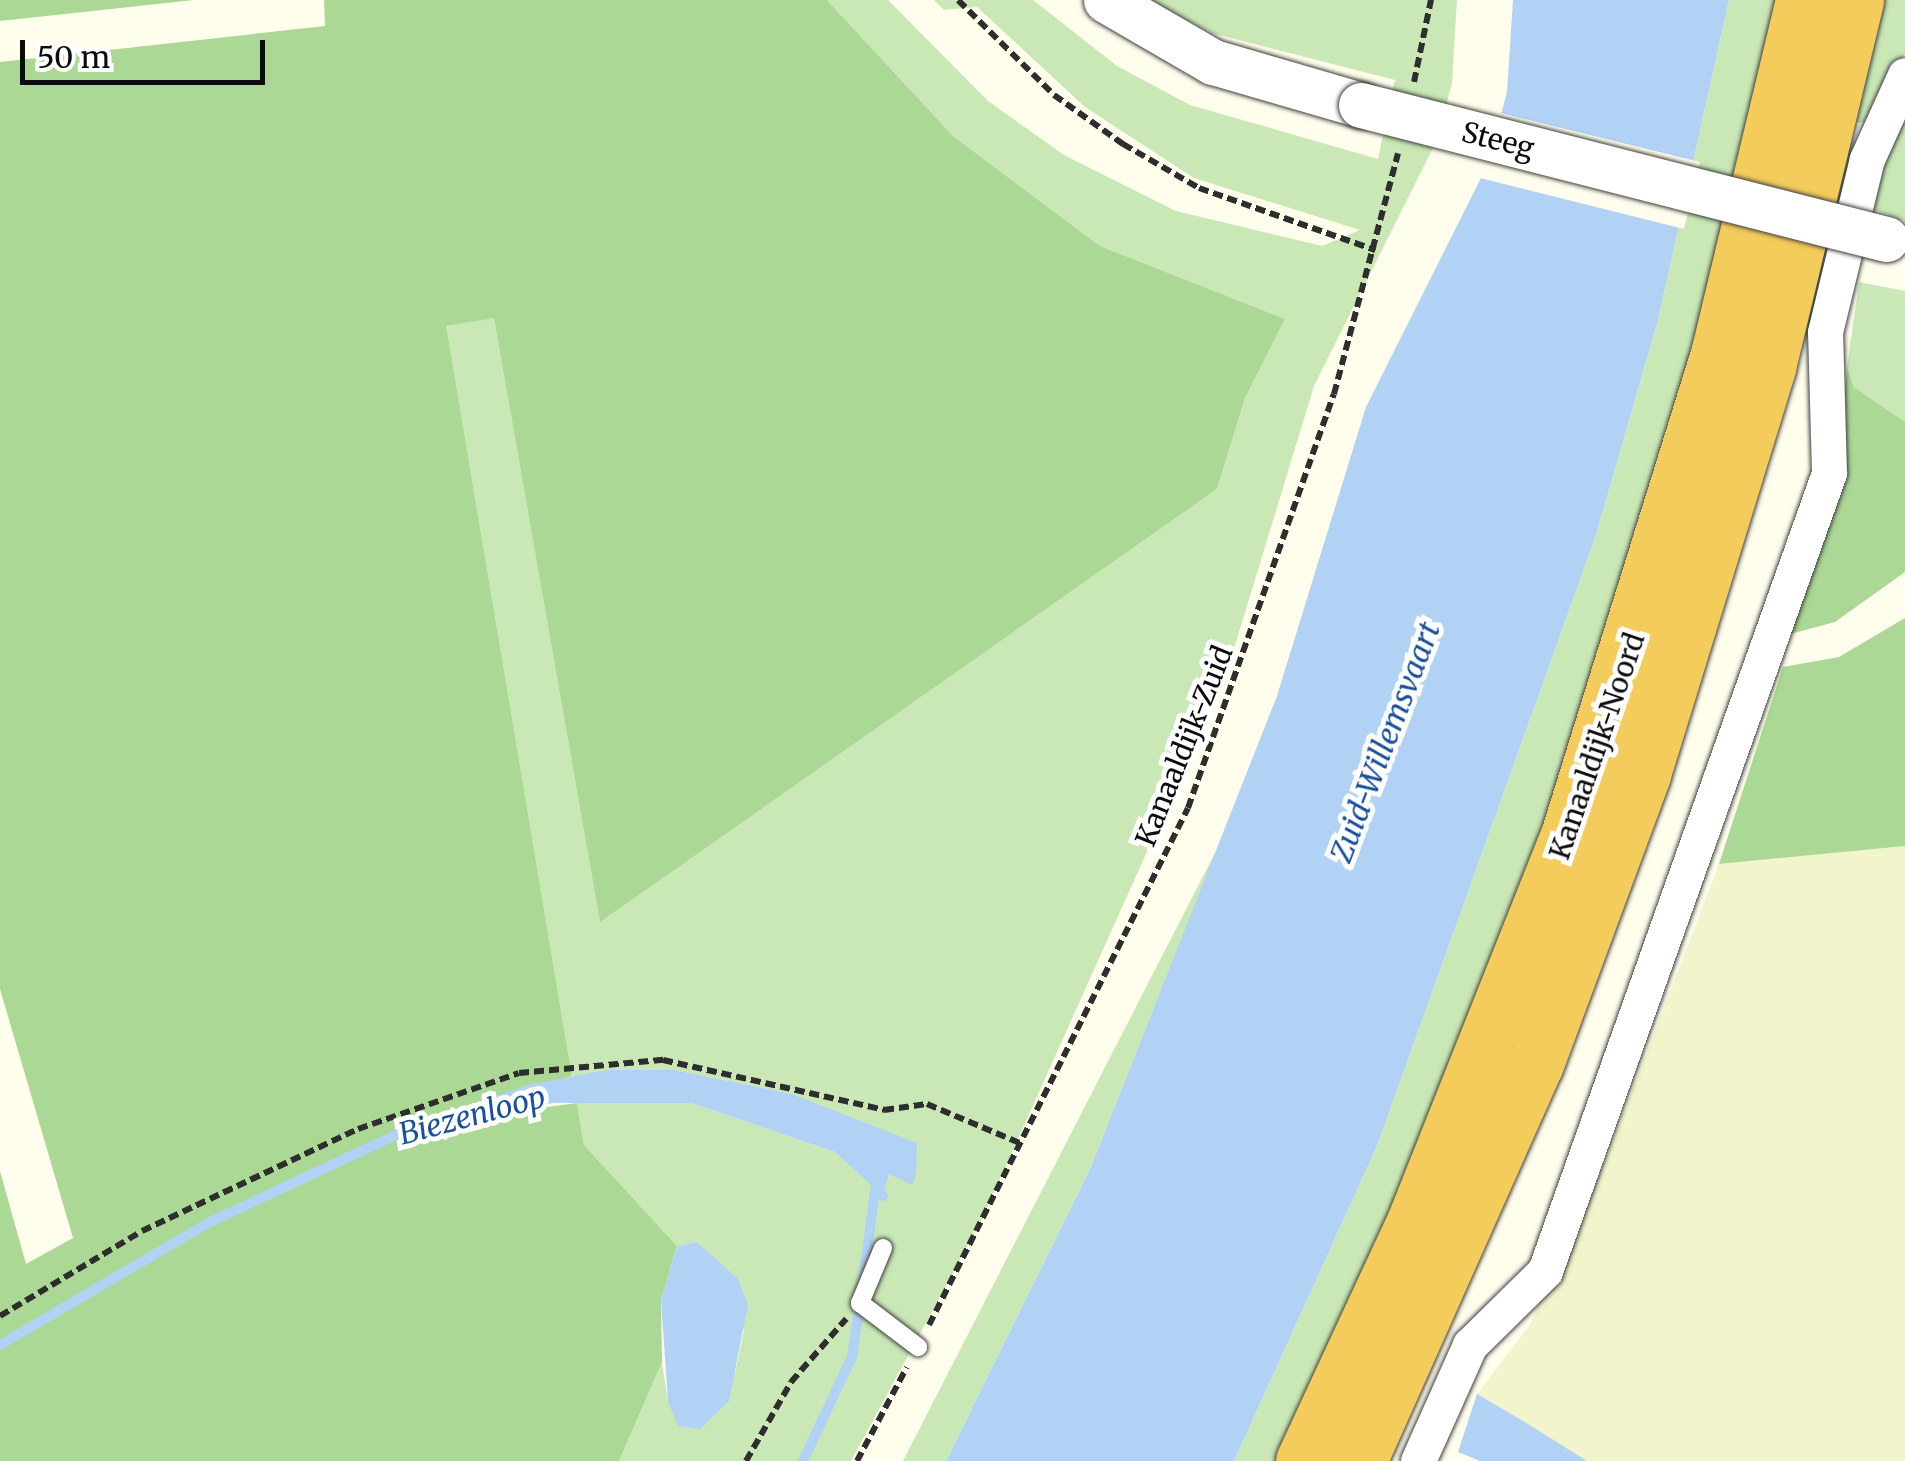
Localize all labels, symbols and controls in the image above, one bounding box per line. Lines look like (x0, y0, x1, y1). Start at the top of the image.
scale bar (25, 20, 270, 82)
text: 50 m (37, 38, 110, 76)
street label: Steeg (1458, 115, 1538, 165)
water label: Zuid-Willemsvaart (1323, 617, 1447, 867)
street label: Kanaaldijk-Noord (1542, 628, 1652, 864)
street label: Kanaaldijk-Zuid (1128, 641, 1240, 851)
water label: Biezenloop (395, 1078, 549, 1152)

